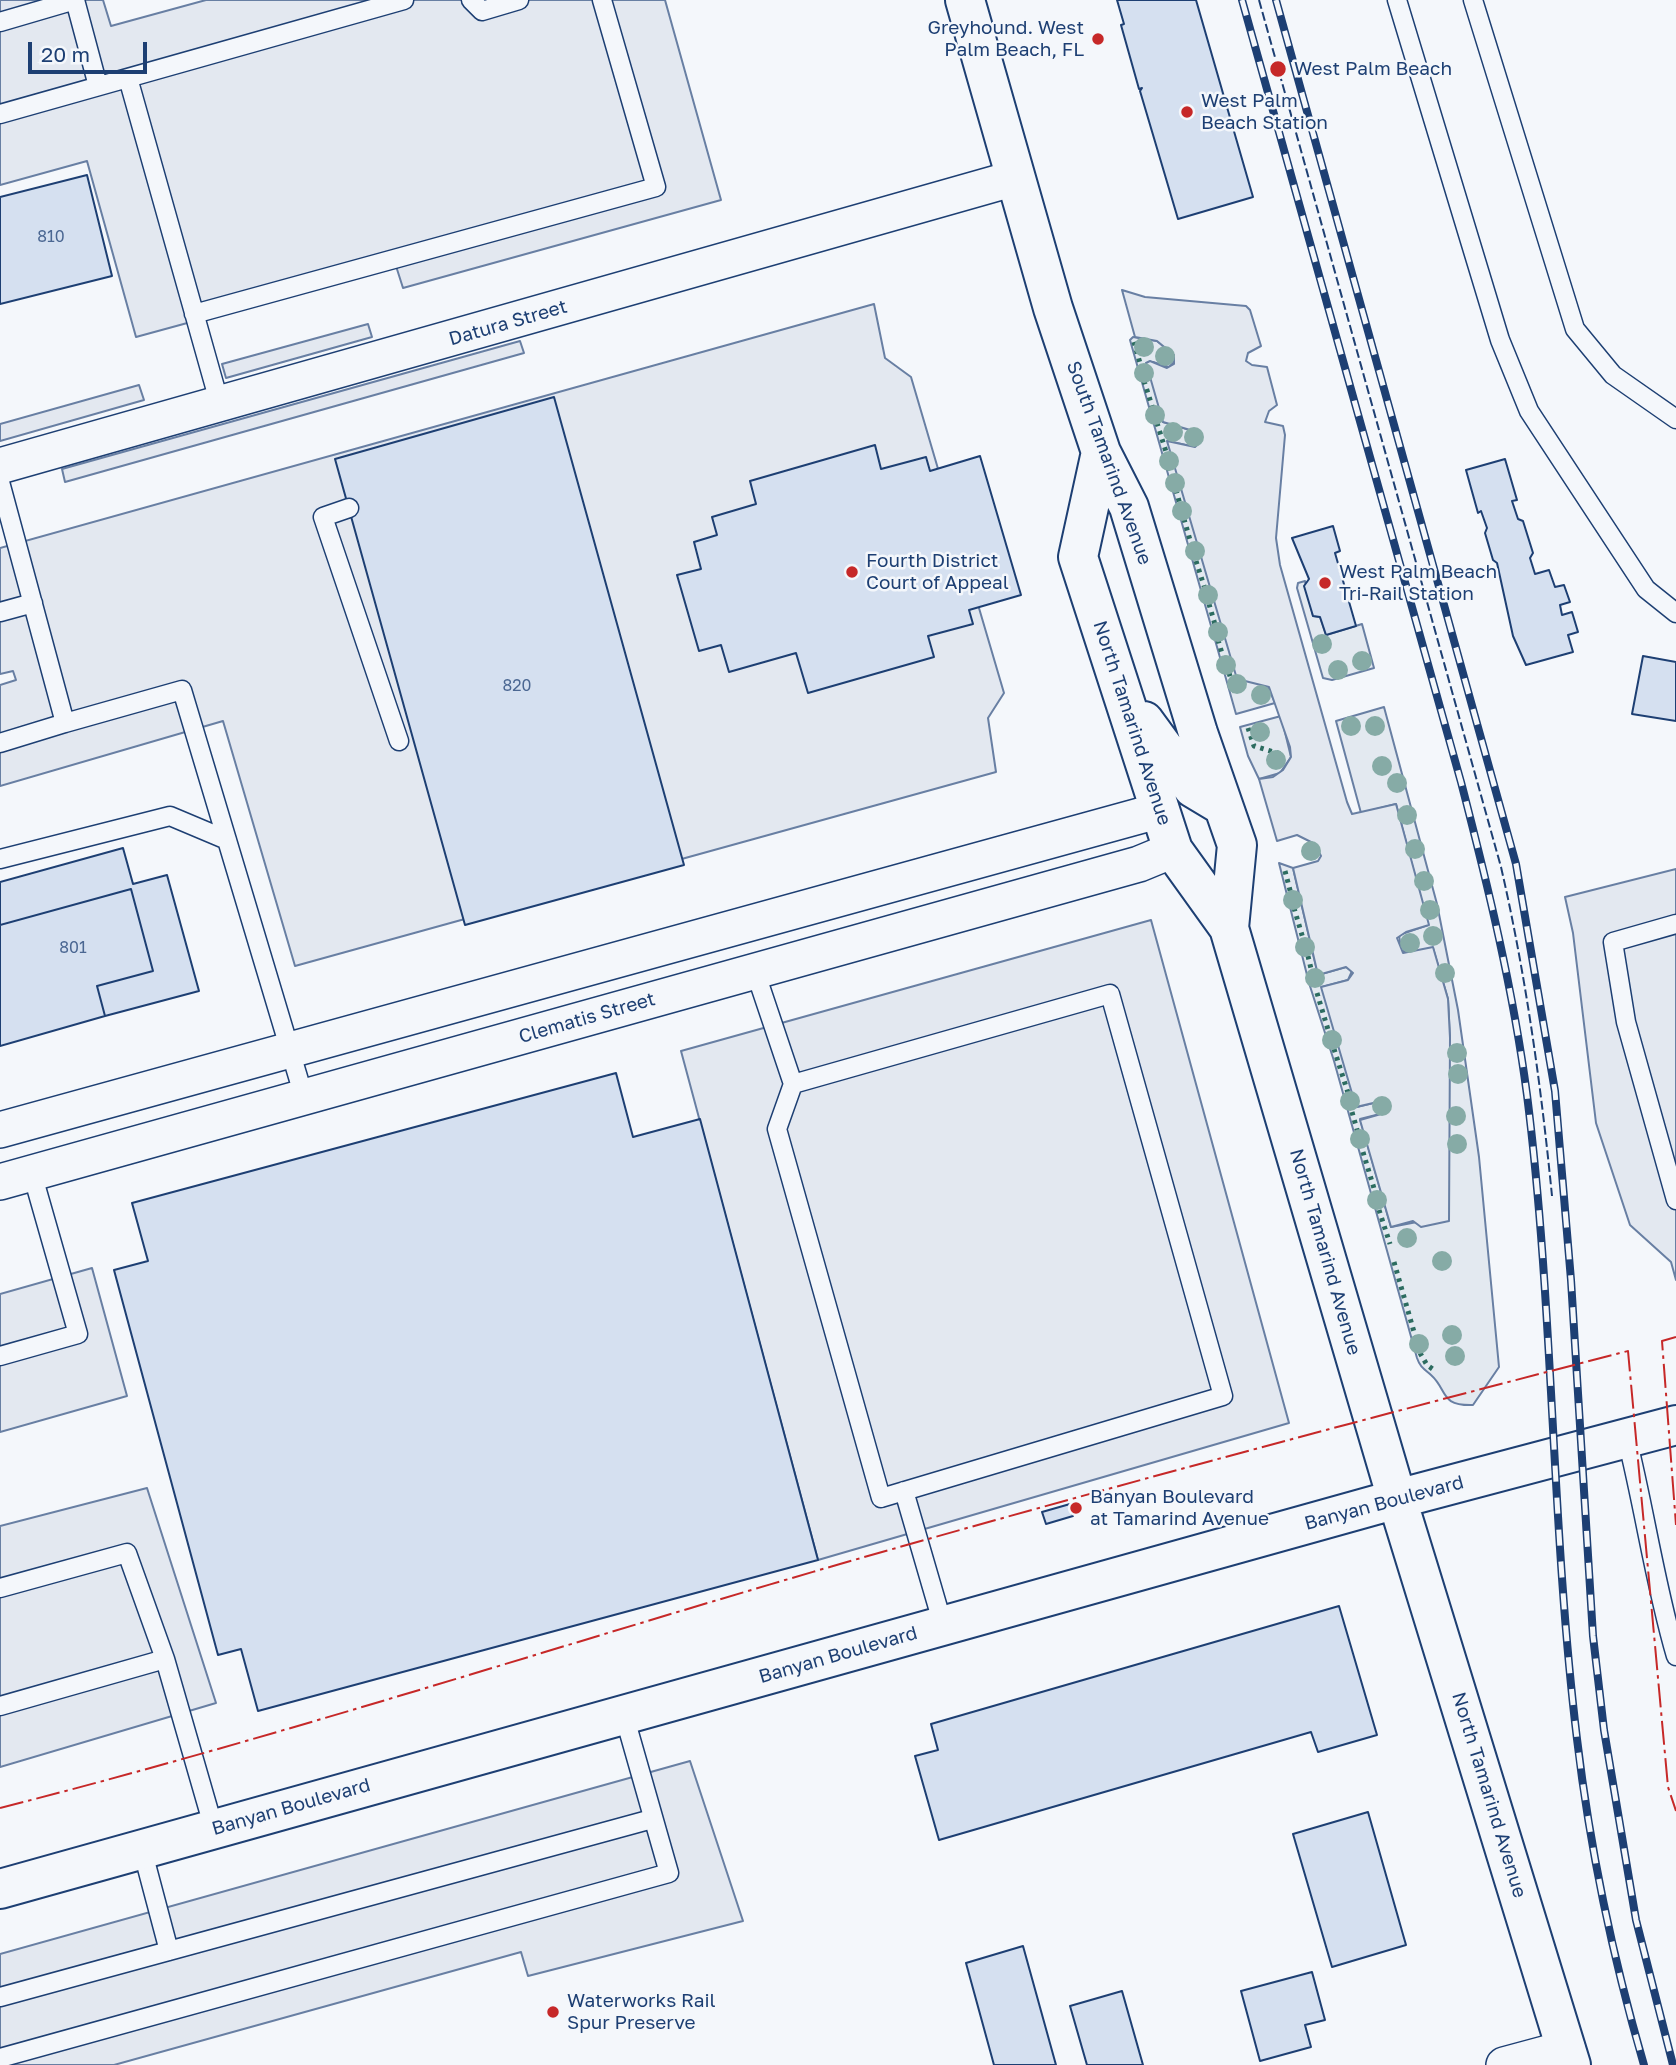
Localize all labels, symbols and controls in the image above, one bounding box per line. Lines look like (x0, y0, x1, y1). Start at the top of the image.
place label: Greyhound. West Palm Beach, FL (928, 17, 1084, 61)
scale bar (32, 28, 150, 72)
marker: Greyhound. West Palm Beach, FL (1090, 31, 1106, 47)
text: 20 m (41, 41, 90, 67)
place label: West Palm Beach (1294, 58, 1452, 80)
marker: West Palm Beach (1268, 59, 1288, 79)
place label: West Palm Beach Station (1201, 90, 1328, 134)
marker: West Palm Beach Station (1179, 104, 1195, 120)
house number: 810 (37, 227, 65, 247)
street label: Datura Street (446, 295, 570, 351)
street label: South Tamarind Avenue (1061, 358, 1157, 568)
place label: Fourth District Court of Appeal (866, 550, 1009, 594)
place label: West Palm Beach Tri-Rail Station (1339, 561, 1497, 605)
marker: Fourth District Court of Appeal (844, 564, 860, 580)
marker: West Palm Beach Tri-Rail Station (1317, 575, 1333, 591)
street label: North Tamarind Avenue (1088, 618, 1176, 828)
house number: 820 (503, 676, 531, 696)
house number: 801 (59, 938, 87, 958)
street label: Clematis Street (516, 988, 658, 1048)
street label: North Tamarind Avenue (1285, 1146, 1365, 1358)
street label: Banyan Boulevard (1302, 1471, 1466, 1535)
place label: Banyan Boulevard at Tamarind Avenue (1090, 1486, 1269, 1530)
marker: Banyan Boulevard at Tamarind Avenue (1068, 1500, 1084, 1516)
street label: Banyan Boulevard (756, 1621, 920, 1689)
street label: North Tamarind Avenue (1447, 1689, 1531, 1901)
street label: Banyan Boulevard (209, 1773, 373, 1841)
place label: Waterworks Rail Spur Preserve (567, 1990, 716, 2034)
marker: Waterworks Rail Spur Preserve (545, 2004, 561, 2020)

